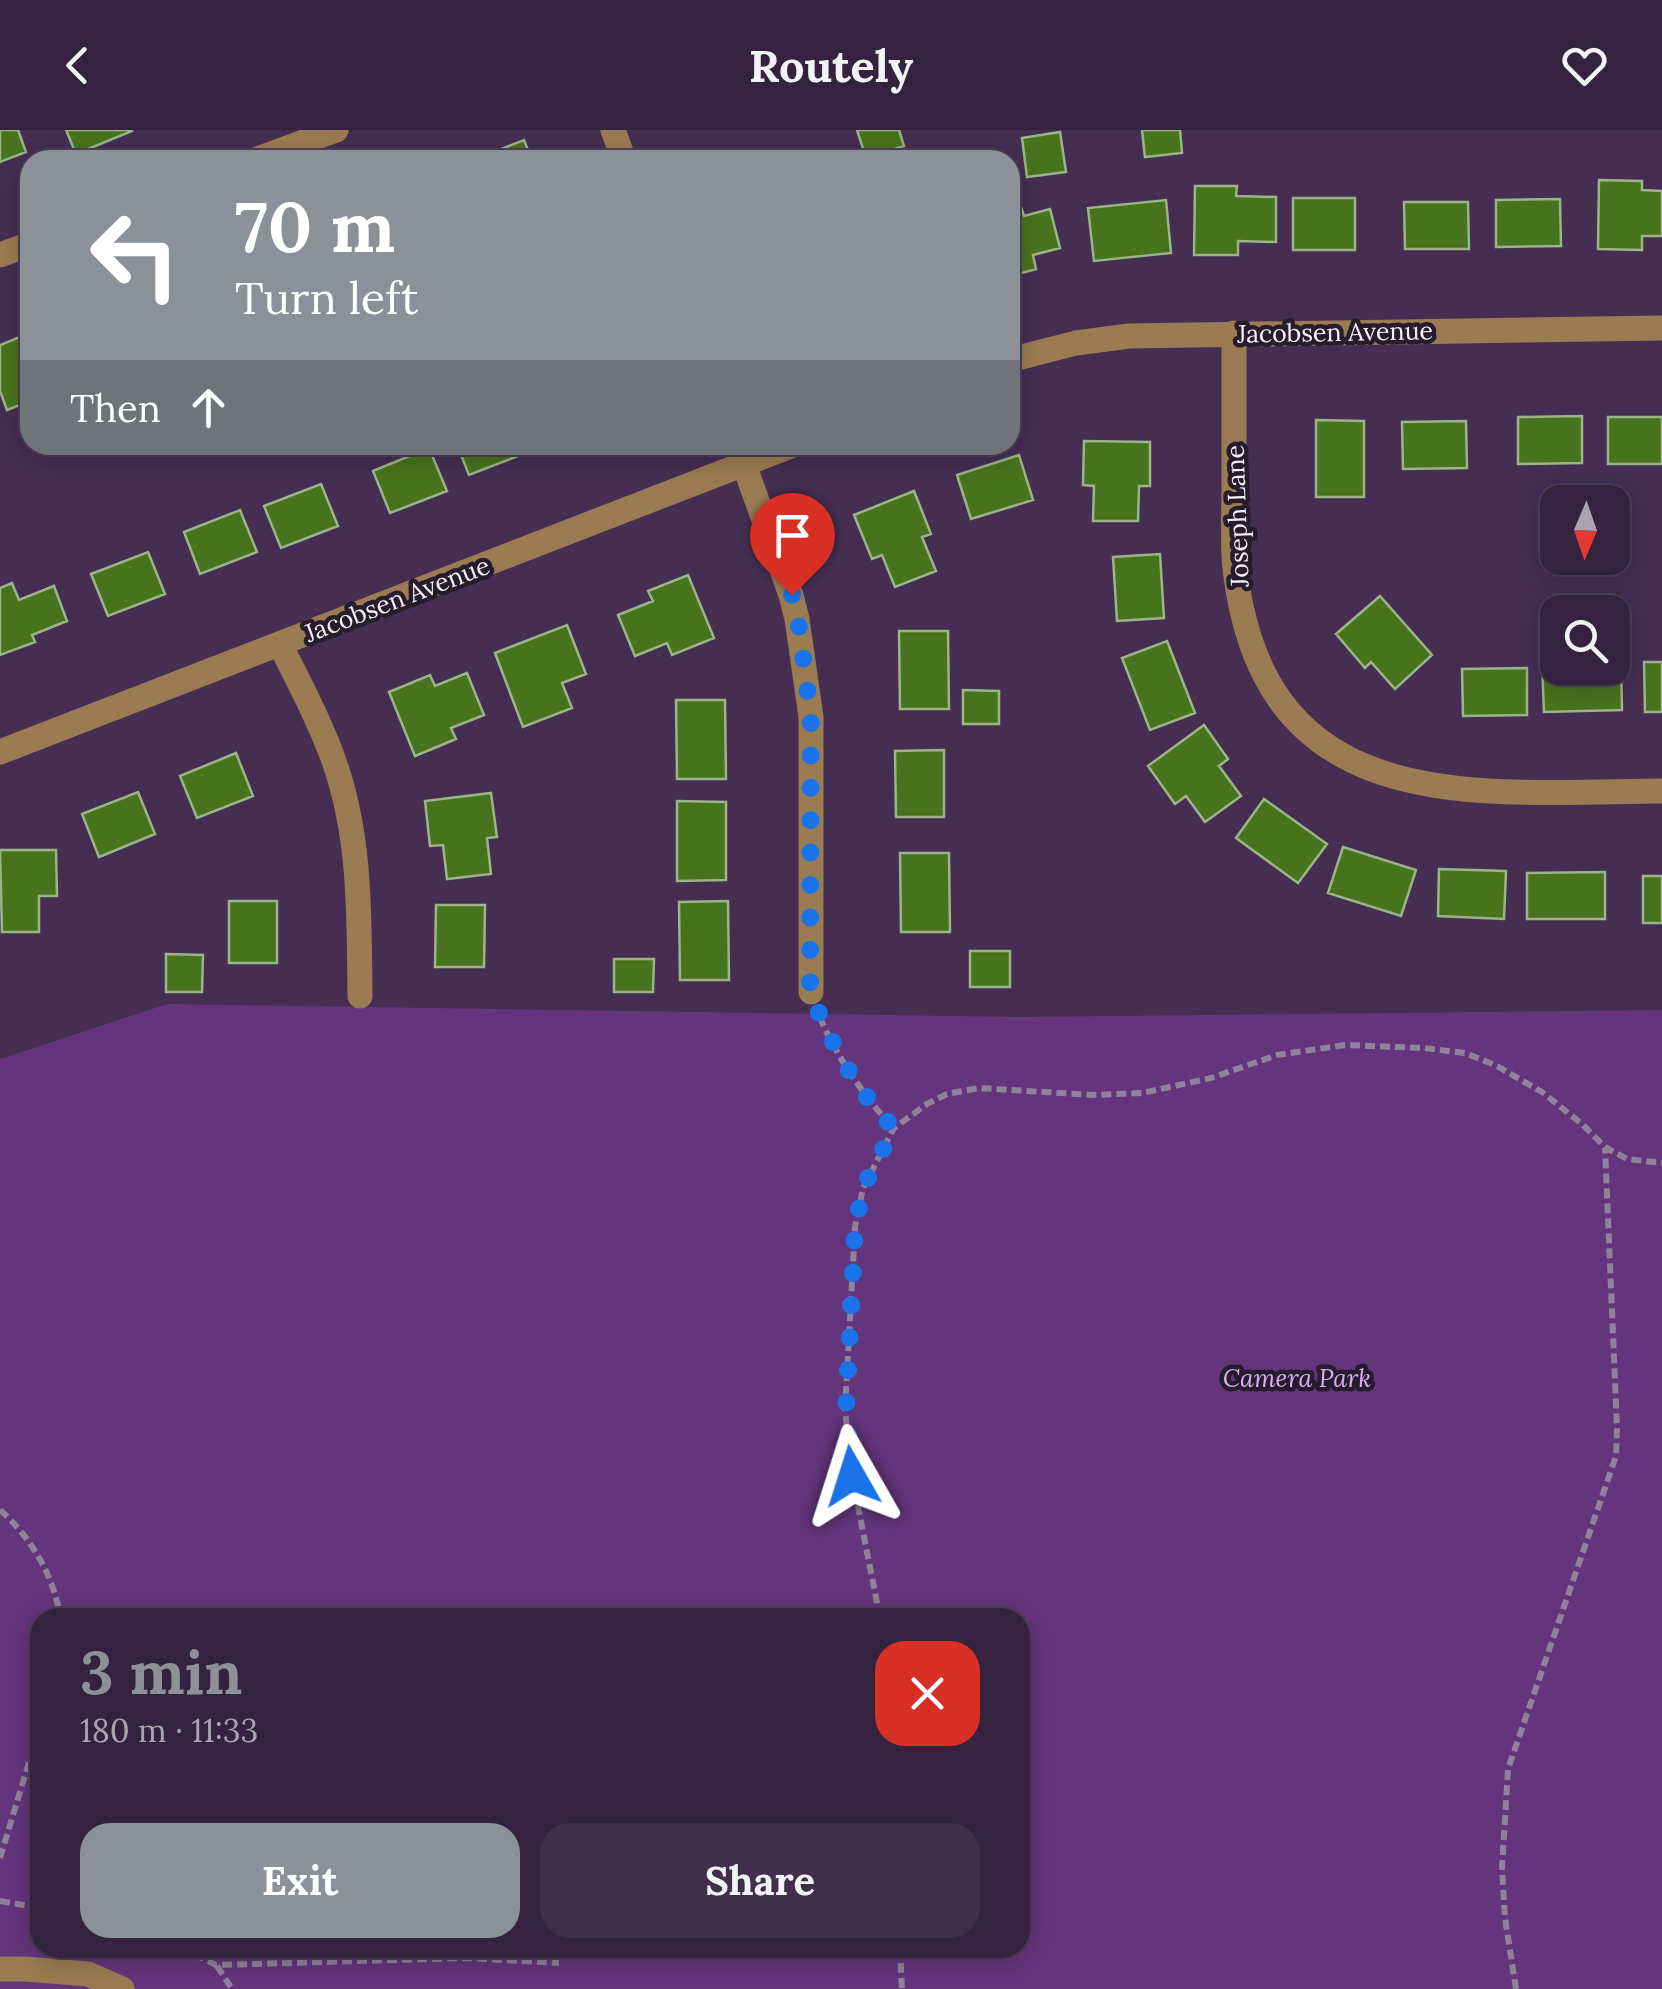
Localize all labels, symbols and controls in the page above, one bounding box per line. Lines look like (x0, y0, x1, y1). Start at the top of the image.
text: Routely (749, 37, 913, 94)
icon: back (50, 38, 105, 93)
icon: heart (1557, 38, 1612, 93)
text: 70 m (235, 182, 395, 271)
icon: left (70, 190, 200, 320)
text: Turn left (235, 269, 418, 326)
street label: Jacobsen Avenue (1236, 314, 1433, 350)
icon: ahead (181, 380, 236, 435)
text: Then (70, 384, 161, 432)
street label: Joseph Lane (1219, 444, 1256, 589)
north arrow (1540, 485, 1630, 575)
map controls (1540, 485, 1630, 685)
pin (750, 493, 835, 596)
icon: arrive (765, 508, 820, 563)
street label: Jacobsen Avenue (299, 549, 494, 649)
button: search (1540, 595, 1630, 685)
park label: Camera Park (1223, 1362, 1371, 1394)
position arrow (800, 1424, 904, 1528)
text: 3 min (80, 1634, 242, 1710)
button: close (875, 1641, 980, 1746)
text: 180 m · 11:33 (80, 1710, 258, 1751)
button: Exit (80, 1823, 520, 1938)
button: Share (540, 1823, 980, 1938)

